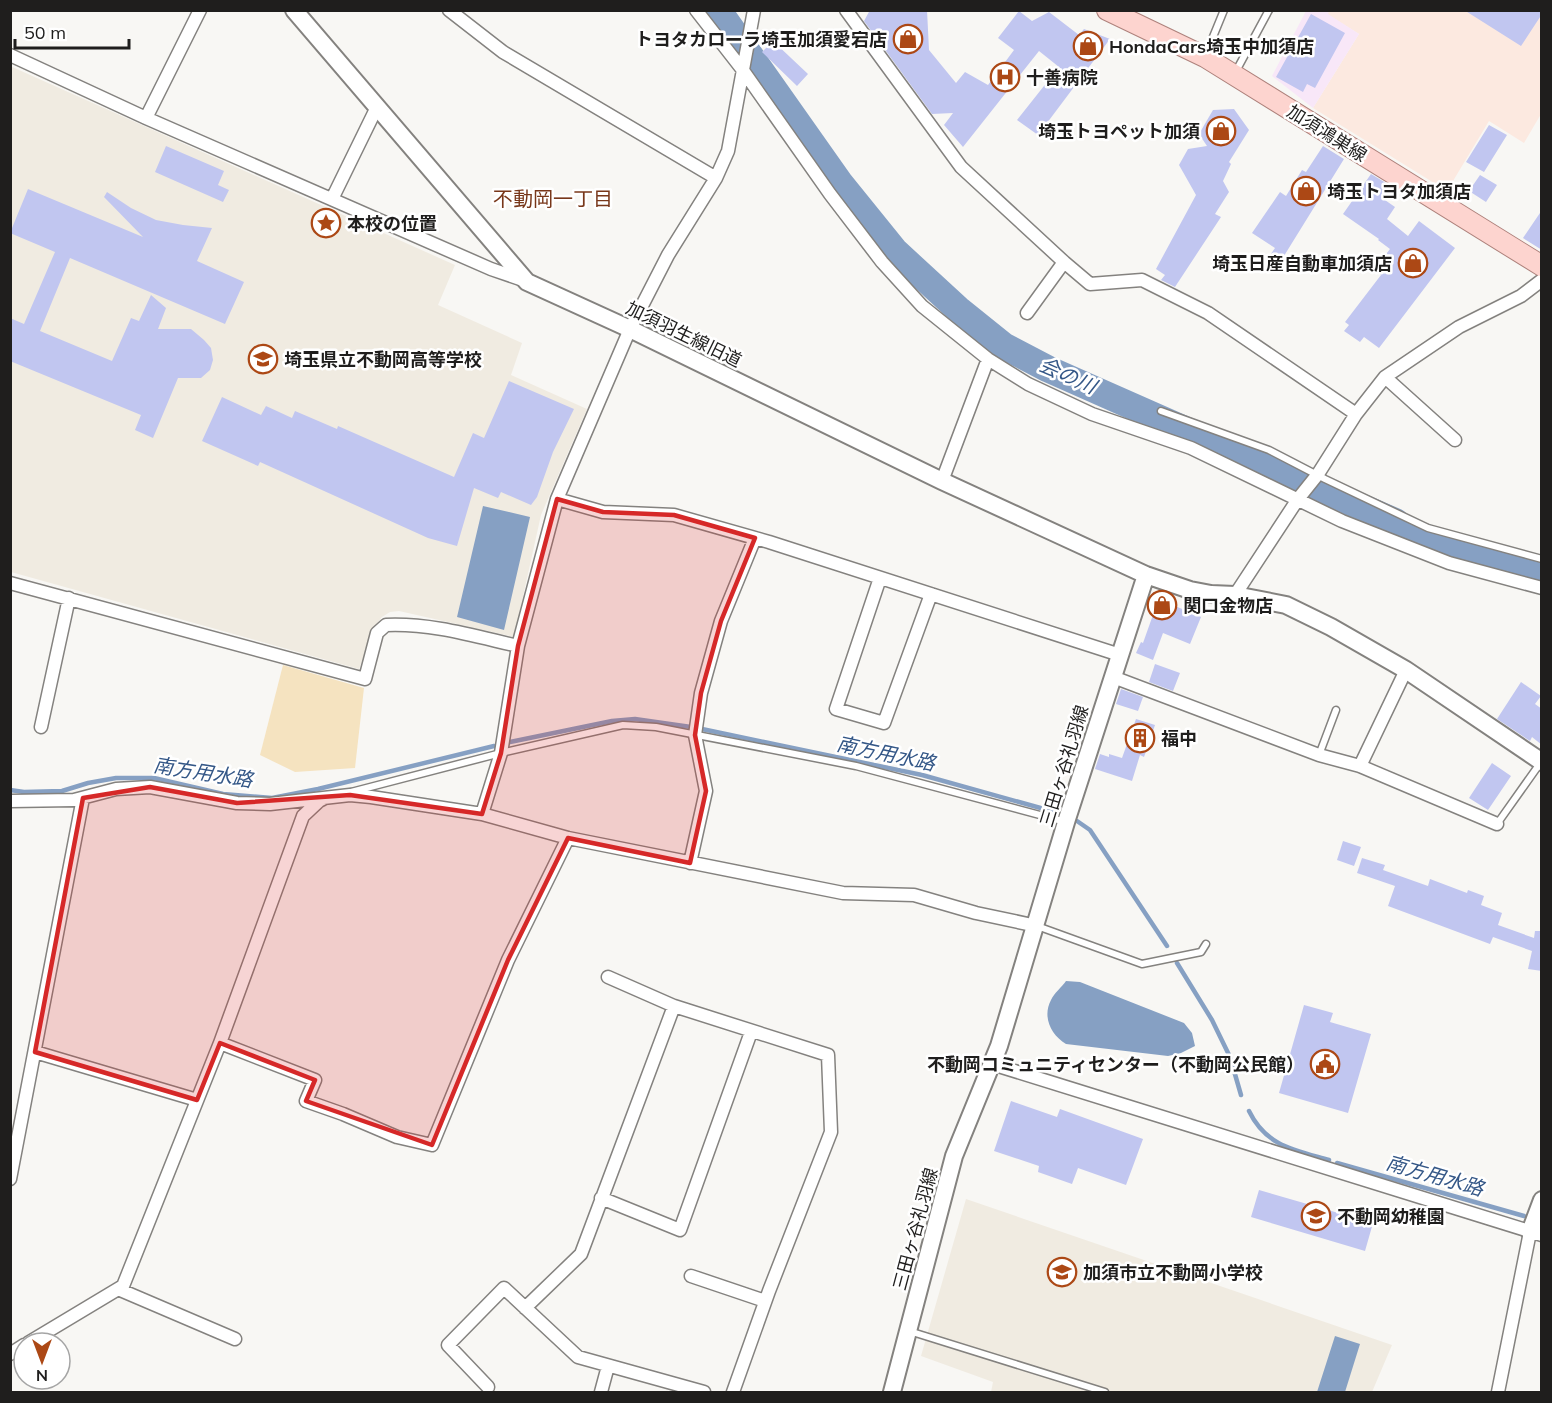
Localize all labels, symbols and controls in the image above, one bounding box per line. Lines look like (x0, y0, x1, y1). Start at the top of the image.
scale bar (15, 12, 129, 50)
text: 50 m (24, 21, 66, 44)
shop icon: トヨタカローラ埼玉加須愛宕店 (892, 23, 924, 55)
place label: トヨタカローラ埼玉加須愛宕店 (635, 28, 887, 51)
shop icon: HondaCars埼玉中加須店 (1072, 30, 1104, 62)
place label: HondaCars埼玉中加須店 (1109, 35, 1314, 58)
hospital icon: 十善病院 (989, 61, 1021, 93)
place label: 十善病院 (1026, 66, 1098, 89)
street label: 加須鴻巣線 (1283, 99, 1371, 167)
shop icon: 埼玉トヨペット加須 (1205, 115, 1237, 147)
place label: 埼玉トヨペット加須 (1038, 120, 1200, 143)
shop icon: 埼玉トヨタ加須店 (1290, 175, 1322, 207)
place label: 埼玉トヨタ加須店 (1327, 180, 1471, 203)
district label: 不動岡一丁目 (493, 186, 613, 211)
place icon: 本校の位置 (310, 207, 342, 239)
place label: 本校の位置 (347, 212, 437, 235)
shop icon: 埼玉日産自動車加須店 (1397, 247, 1429, 279)
place label: 埼玉日産自動車加須店 (1212, 252, 1392, 275)
street label: 加須羽生線旧道 (622, 296, 746, 372)
school or university icon: 埼玉県立不動岡高等学校 (247, 343, 279, 375)
place label: 埼玉県立不動岡高等学校 (284, 348, 482, 371)
water label: 会の川 (1036, 351, 1102, 399)
shop icon: 関口金物店 (1146, 589, 1178, 621)
place label: 関口金物店 (1183, 594, 1273, 617)
street label: 三田ヶ谷礼羽線 (1035, 702, 1093, 830)
building icon: 福中 (1124, 722, 1156, 754)
place label: 福中 (1161, 727, 1197, 750)
water label: 南方用水路 (834, 730, 939, 776)
water label: 南方用水路 (152, 752, 256, 792)
public building icon: 不動岡コミュニティセンター（不動岡公民館） (1309, 1048, 1341, 1080)
place label: 不動岡コミュニティセンター（不動岡公民館） (927, 1053, 1304, 1076)
water label: 南方用水路 (1383, 1149, 1488, 1201)
street label: 三田ヶ谷礼羽線 (888, 1165, 942, 1293)
school or university icon: 不動岡幼稚園 (1300, 1200, 1332, 1232)
place label: 不動岡幼稚園 (1337, 1205, 1445, 1228)
school or university icon: 加須市立不動岡小学校 (1046, 1256, 1078, 1288)
place label: 加須市立不動岡小学校 (1083, 1261, 1263, 1284)
north arrow (12, 1331, 72, 1391)
text: N (36, 1366, 48, 1386)

